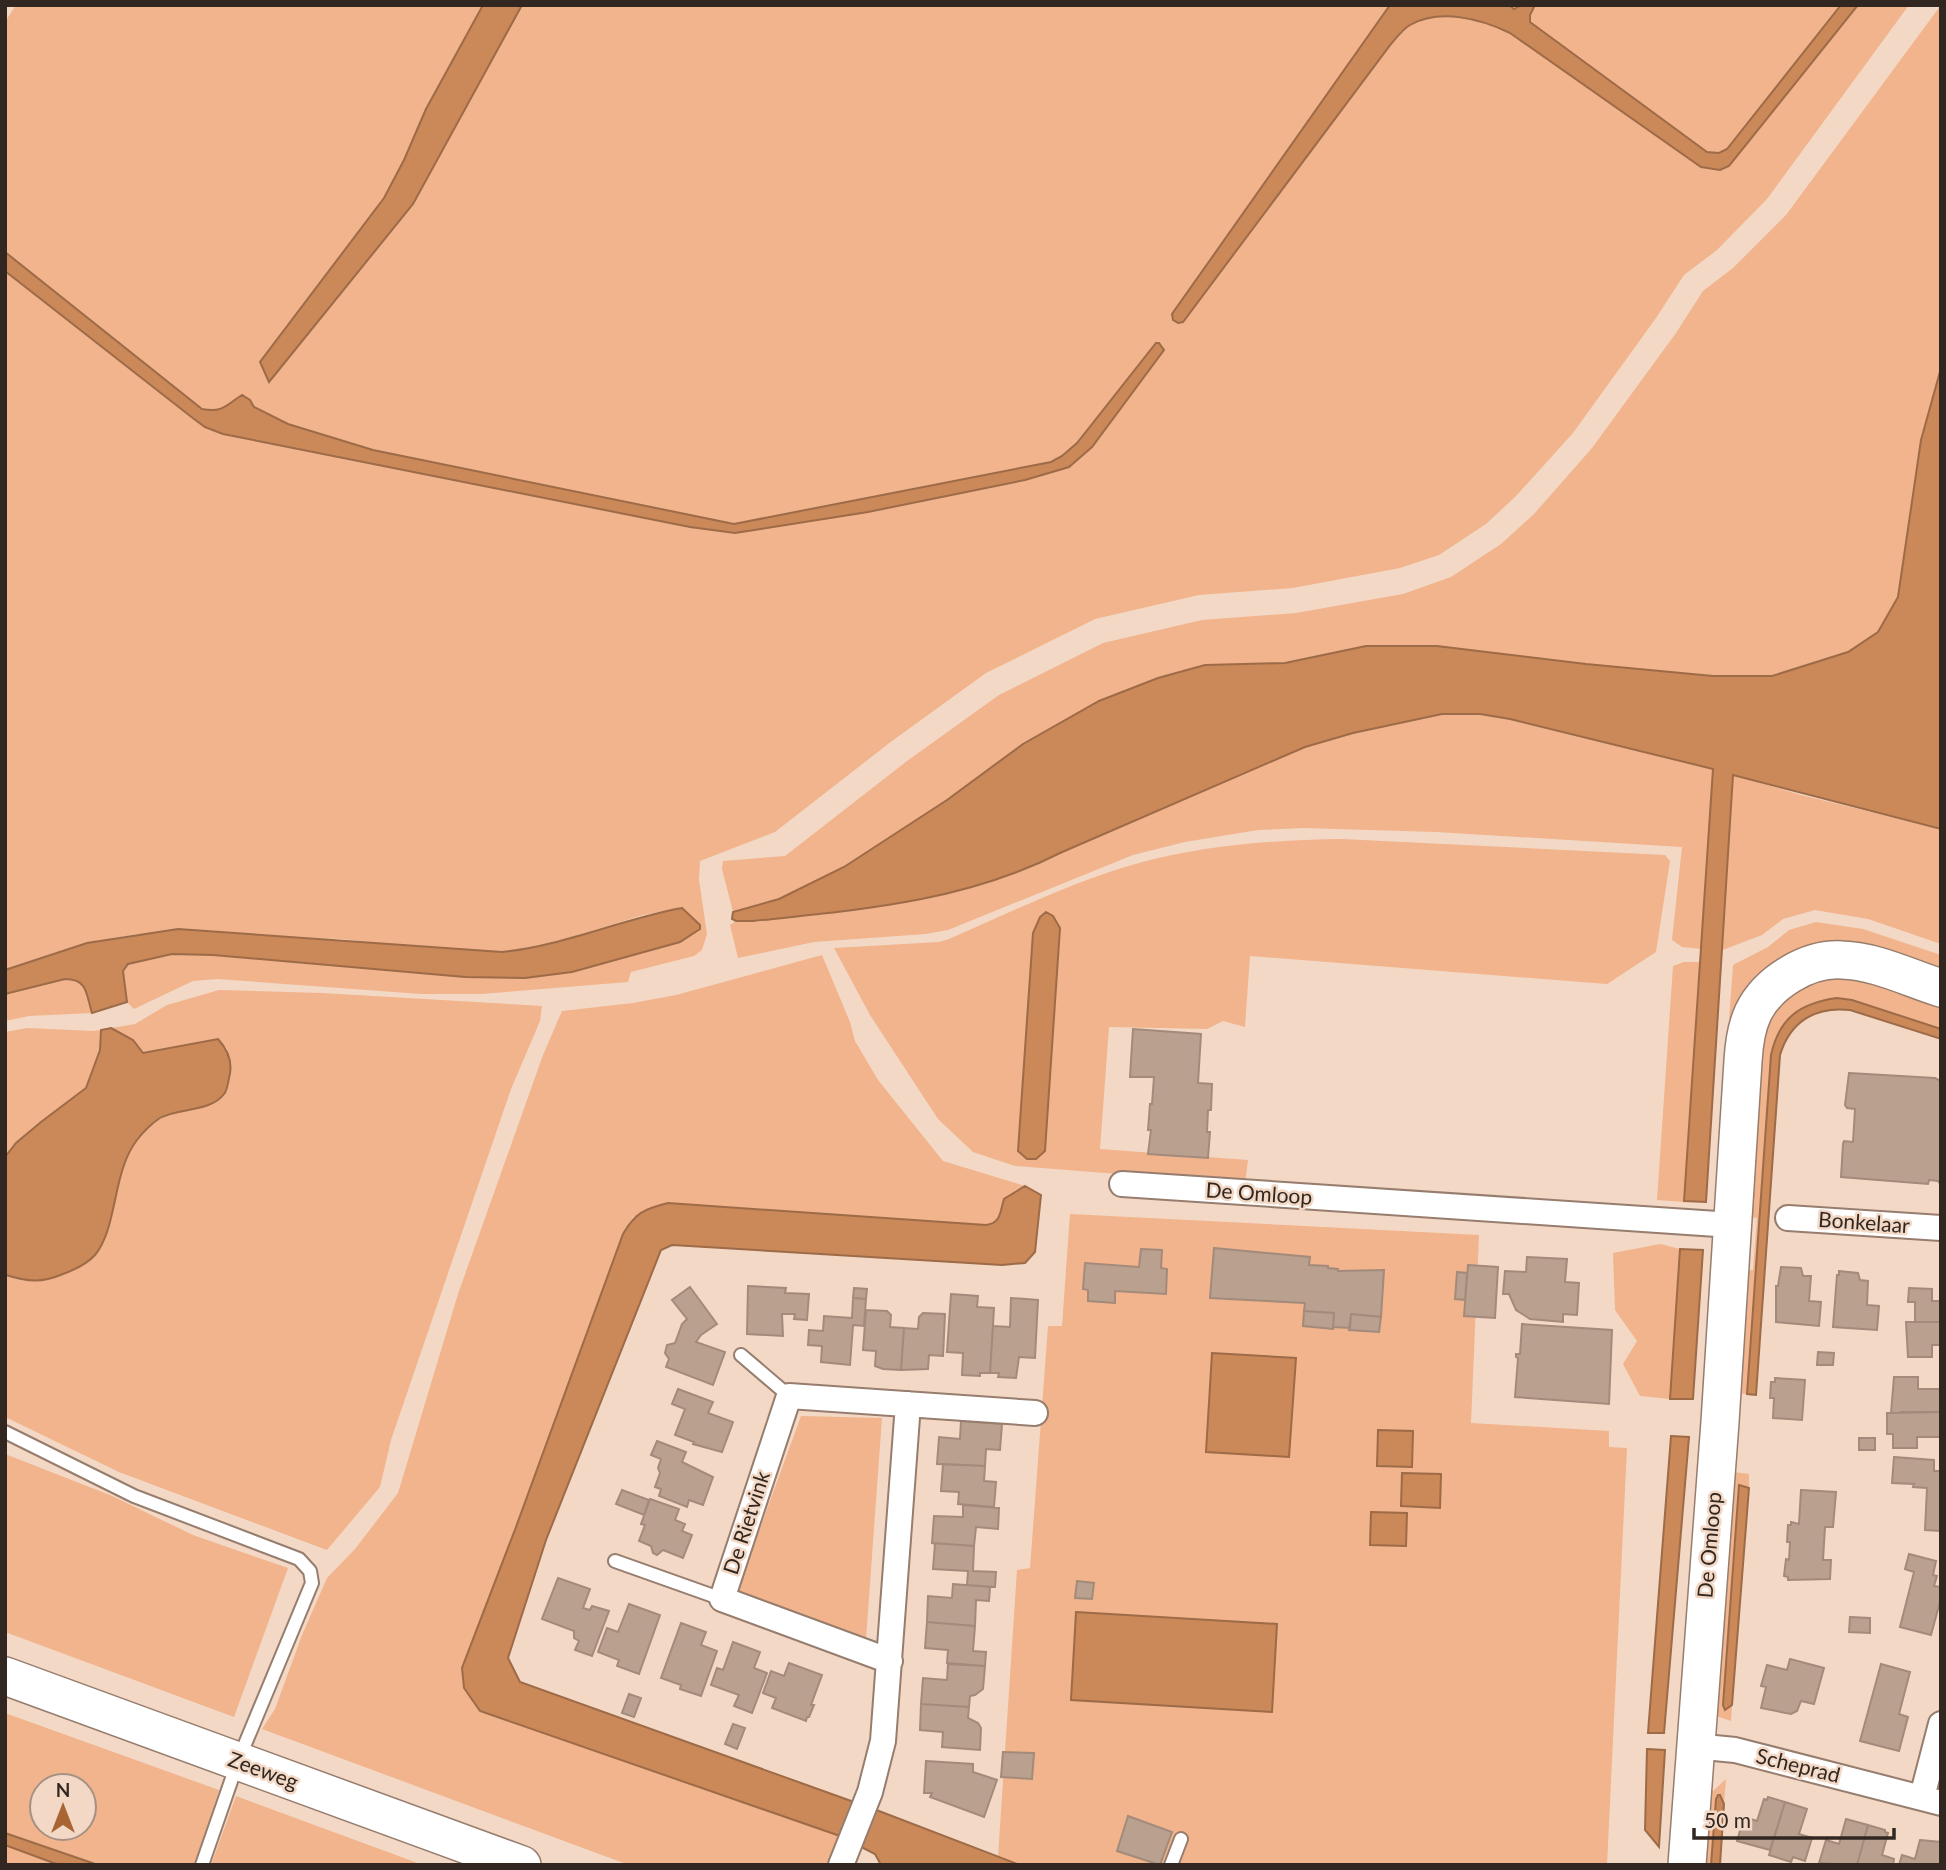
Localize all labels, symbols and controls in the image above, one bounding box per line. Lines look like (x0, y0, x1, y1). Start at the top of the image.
street label: De Omloop (1205, 1176, 1313, 1209)
street label: Bonkelaar (1818, 1206, 1911, 1237)
street label: De Rietvink (717, 1467, 774, 1577)
street label: De Omloop (1691, 1491, 1726, 1599)
street label: Scheprad (1754, 1742, 1843, 1787)
street label: Zeeweg (225, 1745, 302, 1794)
north arrow (28, 1772, 98, 1842)
text: N (56, 1778, 70, 1801)
scale bar (1694, 1797, 1894, 1841)
text: 50 m (1704, 1807, 1751, 1832)

